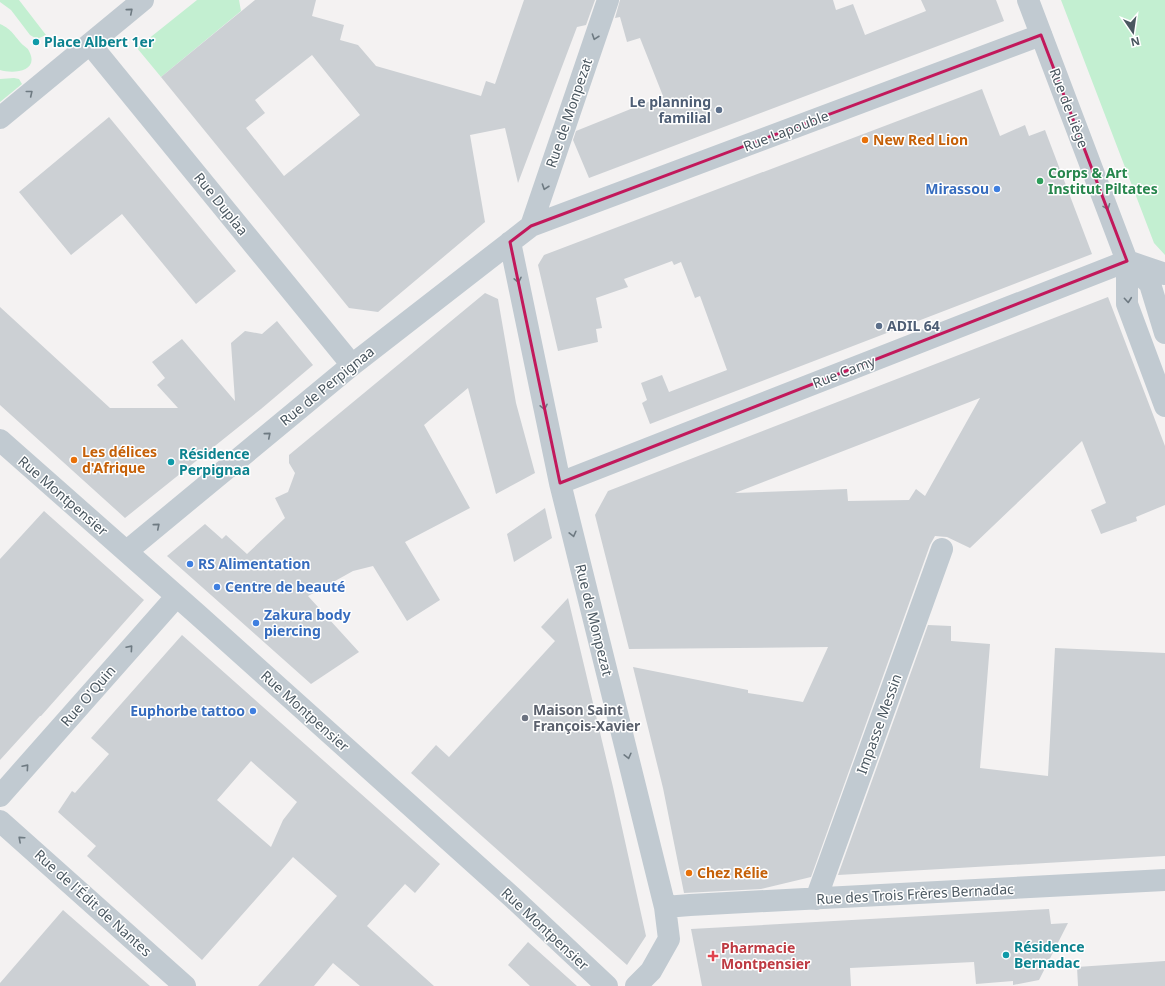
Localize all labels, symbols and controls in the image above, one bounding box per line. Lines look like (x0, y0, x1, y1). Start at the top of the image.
one-way arrow (126, 8, 133, 15)
north arrow (1113, 12, 1153, 52)
place label: Place Albert 1er (44, 32, 155, 51)
one-way arrow (591, 33, 600, 40)
text: N (1129, 34, 1141, 51)
marker: Place Albert 1er (31, 37, 41, 47)
street label: Rue de Monpezat (541, 56, 596, 170)
street label: Rue de Liège (1045, 65, 1093, 151)
one-way arrow (26, 91, 33, 98)
place label: Le planning familial (629, 92, 711, 127)
marker: Le planning familial (714, 105, 724, 115)
street label: Rue Lapouble (740, 106, 831, 156)
place label: New Red Lion (873, 130, 968, 149)
marker: New Red Lion (860, 135, 870, 145)
place label: Corps & Art Institut Piltates (1048, 163, 1158, 198)
street label: Rue Duplaa (190, 168, 253, 239)
marker: Corps & Art Institut Piltates (1035, 176, 1045, 186)
place label: Mirassou (925, 179, 989, 198)
one-way arrow (541, 183, 549, 190)
marker: Mirassou (992, 184, 1002, 194)
one-way arrow (1102, 203, 1110, 210)
one-way arrow (513, 277, 521, 283)
one-way arrow (1123, 297, 1132, 303)
place label: ADIL 64 (887, 316, 940, 335)
marker: ADIL 64 (874, 321, 884, 331)
street label: Rue de Perpignaa (275, 342, 378, 430)
street label: Rue Camy (810, 351, 879, 392)
one-way arrow (540, 404, 548, 411)
one-way arrow (263, 432, 270, 439)
place label: Les délices d'Afrique (82, 442, 157, 477)
place label: Résidence Perpignaa (179, 444, 250, 479)
street label: Rue Montpensier (14, 451, 112, 540)
marker: Les délices d'Afrique (69, 455, 79, 465)
marker: Résidence Perpignaa (166, 457, 176, 467)
one-way arrow (152, 524, 160, 531)
one-way arrow (568, 530, 577, 537)
place label: RS Alimentation (198, 554, 310, 573)
marker: RS Alimentation (185, 559, 195, 569)
street label: Rue de Monpezat (571, 562, 618, 678)
place label: Centre de beauté (225, 577, 345, 596)
marker: Centre de beauté (212, 582, 222, 592)
place label: Zakura body piercing (264, 605, 351, 640)
marker: Zakura body piercing (251, 618, 261, 628)
one-way arrow (126, 645, 133, 653)
street label: Rue O'Quin (56, 661, 119, 730)
street label: Rue Montpensier (257, 666, 354, 756)
street label: Impasse Messin (852, 671, 906, 777)
place label: Maison Saint François-Xavier (533, 700, 641, 735)
place label: Euphorbe tattoo (130, 701, 245, 720)
marker: Euphorbe tattoo (248, 706, 258, 716)
marker: Maison Saint François-Xavier (520, 713, 530, 723)
one-way arrow (623, 752, 631, 759)
one-way arrow (21, 764, 28, 771)
one-way arrow (18, 836, 25, 843)
street label: Rue de l'Édit de Nantes (31, 845, 156, 961)
place label: Chez Rélie (697, 863, 768, 882)
marker: Chez Rélie (684, 868, 694, 878)
street label: Rue des Trois Frères Bernadac (816, 879, 1014, 908)
street label: Rue Montpensier (498, 883, 593, 974)
place label: Résidence Bernadac (1014, 937, 1085, 972)
place label: Pharmacie Montpensier (721, 938, 811, 973)
marker: Résidence Bernadac (1001, 950, 1011, 960)
marker: Pharmacie Montpensier (708, 951, 718, 961)

